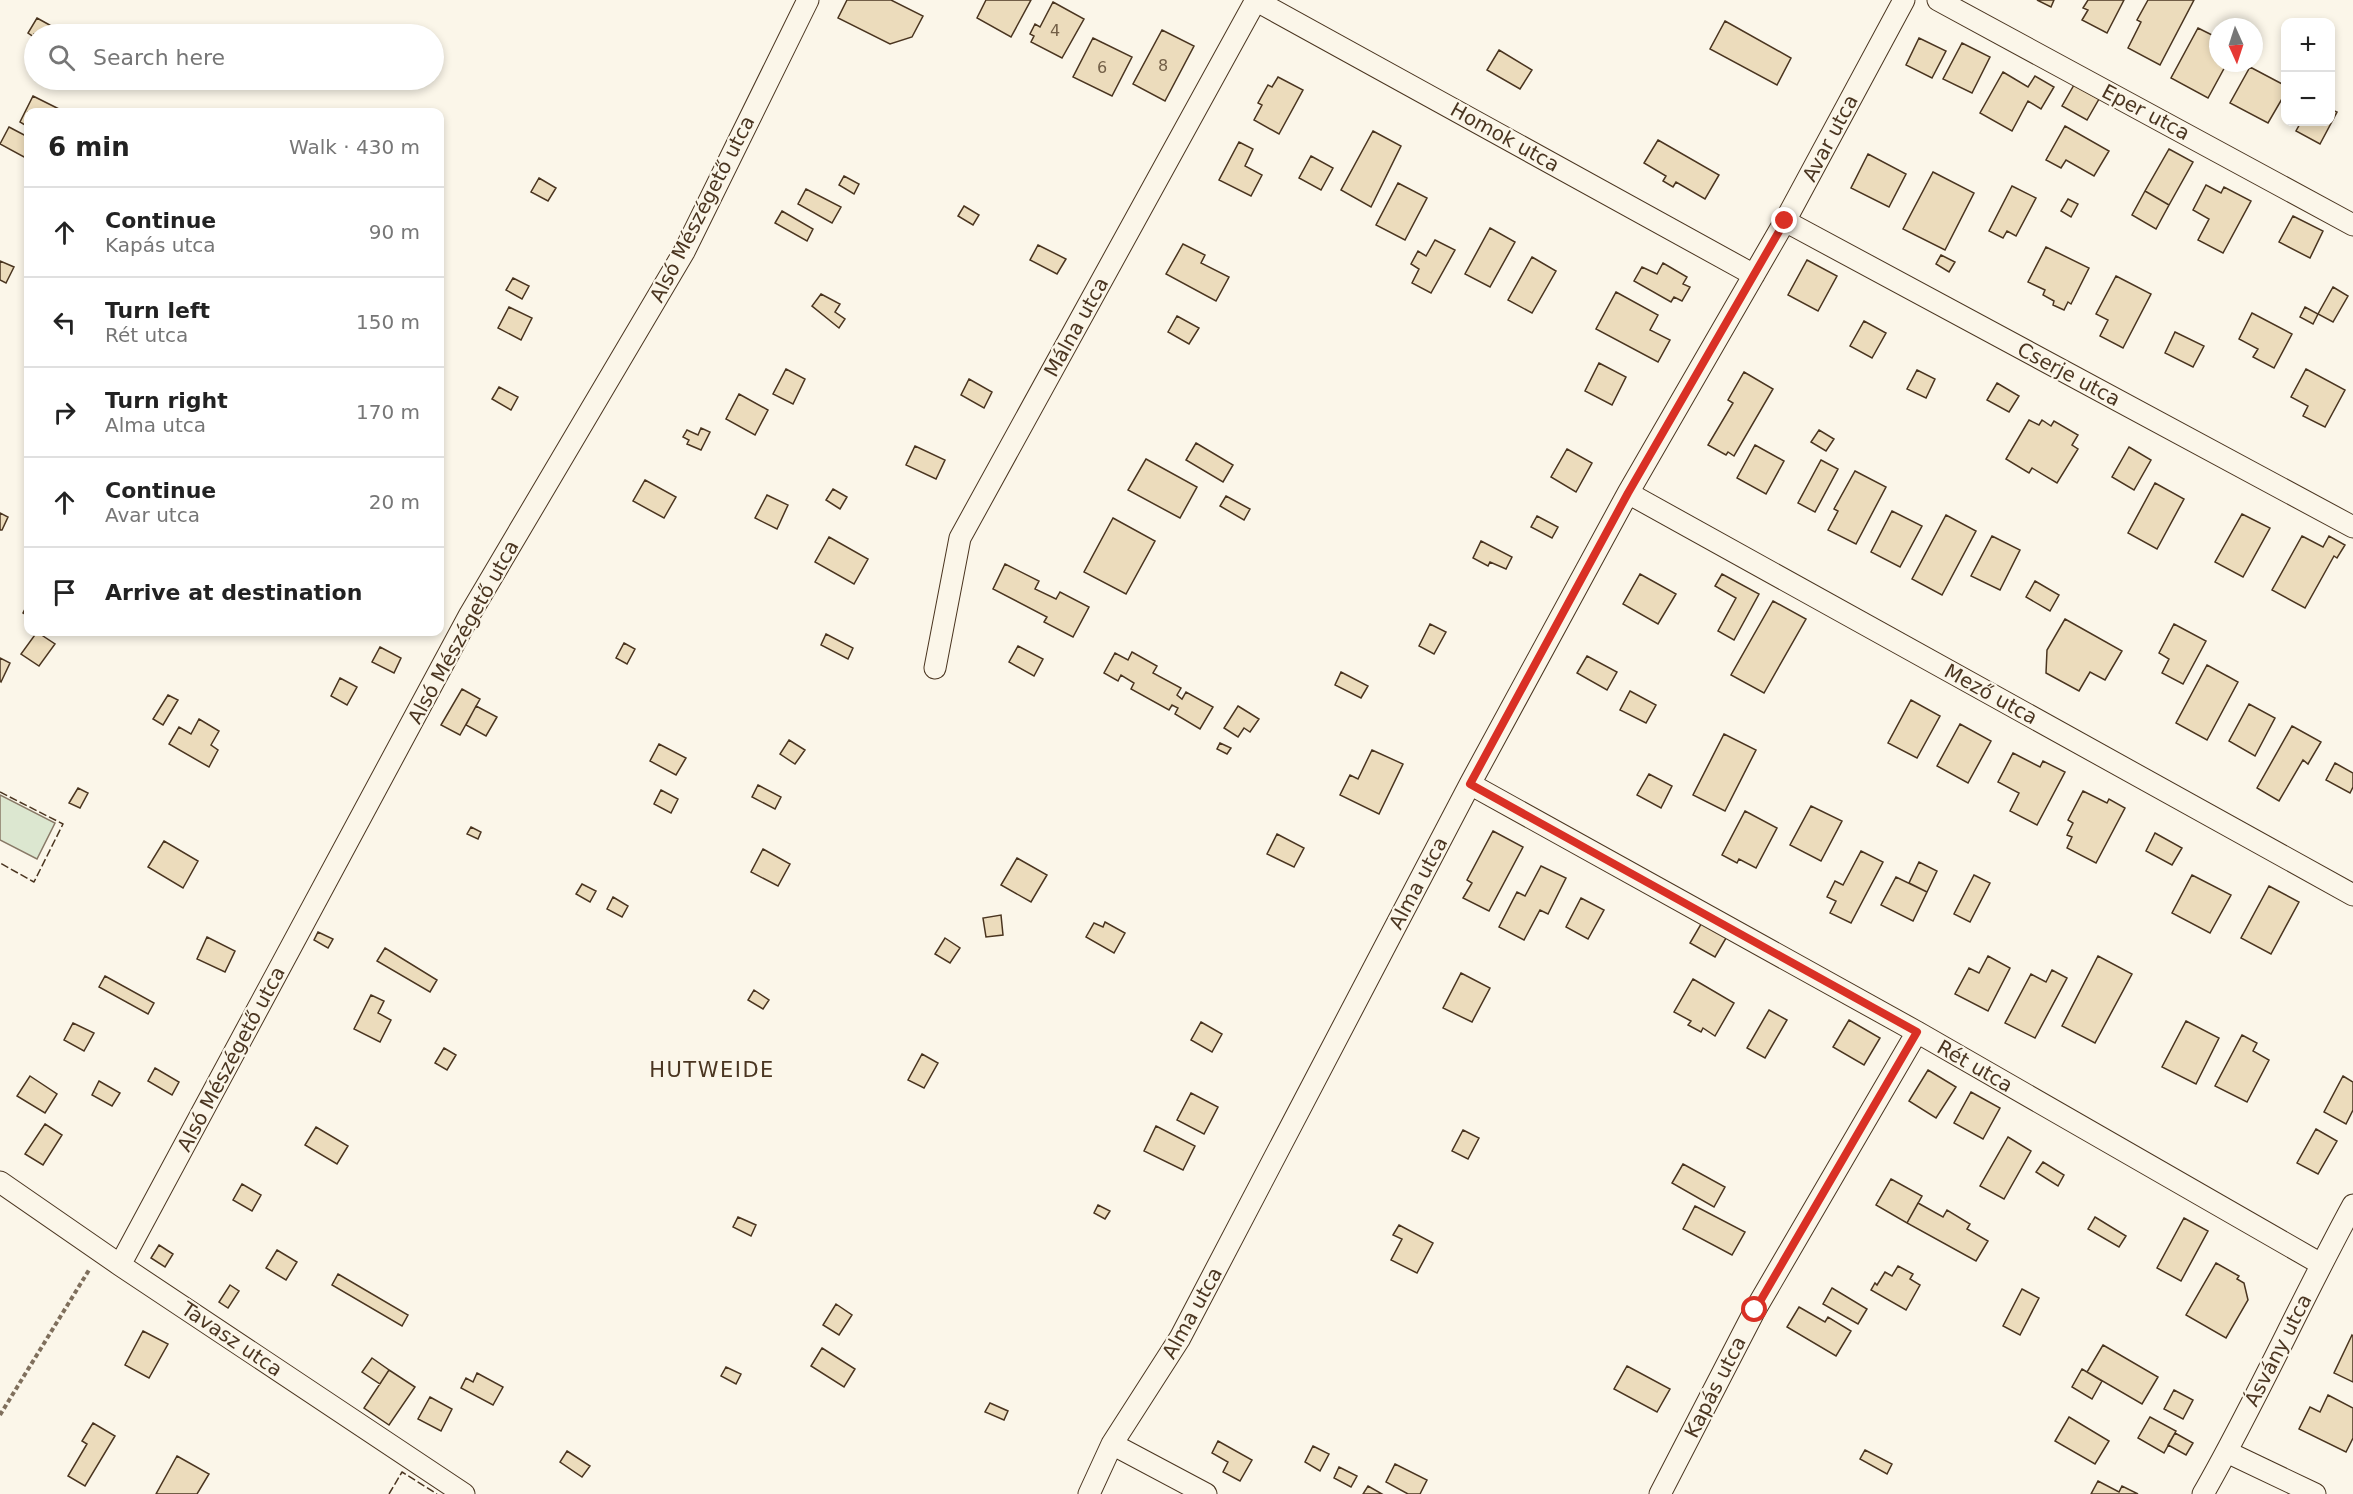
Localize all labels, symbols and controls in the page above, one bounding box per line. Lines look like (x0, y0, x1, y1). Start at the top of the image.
north arrow (2209, 18, 2263, 72)
map controls (2281, 18, 2335, 126)
button: + (2281, 18, 2335, 72)
house number: 4 (1050, 21, 1060, 40)
search box (24, 24, 444, 90)
icon: search (45, 41, 78, 74)
text: Search here (93, 45, 225, 70)
house number: 8 (1158, 56, 1168, 75)
house number: 6 (1097, 58, 1107, 77)
button: − (2281, 72, 2335, 126)
street label: Eper utca (2098, 79, 2194, 145)
street label: Avar utca (1797, 90, 1863, 186)
street label: Homok utca (1446, 97, 1564, 177)
street label: Alsó Mészégető utca (644, 112, 760, 306)
text: 6 min (48, 132, 130, 162)
text: Walk · 430 m (289, 135, 420, 159)
route end (1771, 207, 1797, 233)
text: Continue (105, 208, 216, 233)
icon: ahead (48, 216, 81, 249)
text: 90 m (369, 220, 420, 244)
text: Kapás utca (105, 233, 216, 257)
street label: Málna utca (1039, 273, 1113, 381)
text: Turn left (105, 298, 210, 323)
icon: left (48, 306, 81, 339)
text: 150 m (356, 310, 420, 334)
text: Rét utca (105, 323, 188, 347)
street label: Cserje utca (2014, 337, 2124, 411)
text: Turn right (105, 388, 228, 413)
icon: right (48, 396, 81, 429)
text: 170 m (356, 400, 420, 424)
text: Alma utca (105, 413, 206, 437)
text: Continue (105, 478, 216, 503)
icon: ahead (48, 486, 81, 519)
text: 20 m (369, 490, 420, 514)
text: Avar utca (105, 503, 200, 527)
street label: Alsó Mészégető utca (403, 536, 523, 728)
icon: arrive (48, 576, 81, 609)
text: Arrive at destination (105, 580, 362, 605)
street label: Mező utca (1940, 659, 2042, 729)
street label: Alma utca (1384, 833, 1452, 933)
street label: Alsó Mészégető utca (172, 962, 290, 1156)
street label: Rét utca (1933, 1035, 2017, 1097)
district label: HUTWEIDE (649, 1058, 775, 1082)
street label: Alma utca (1157, 1263, 1227, 1363)
street label: Ásvány utca (2239, 1290, 2317, 1410)
street label: Tavasz utca (176, 1296, 287, 1381)
route start (1741, 1296, 1767, 1322)
street label: Kapás utca (1679, 1332, 1751, 1442)

